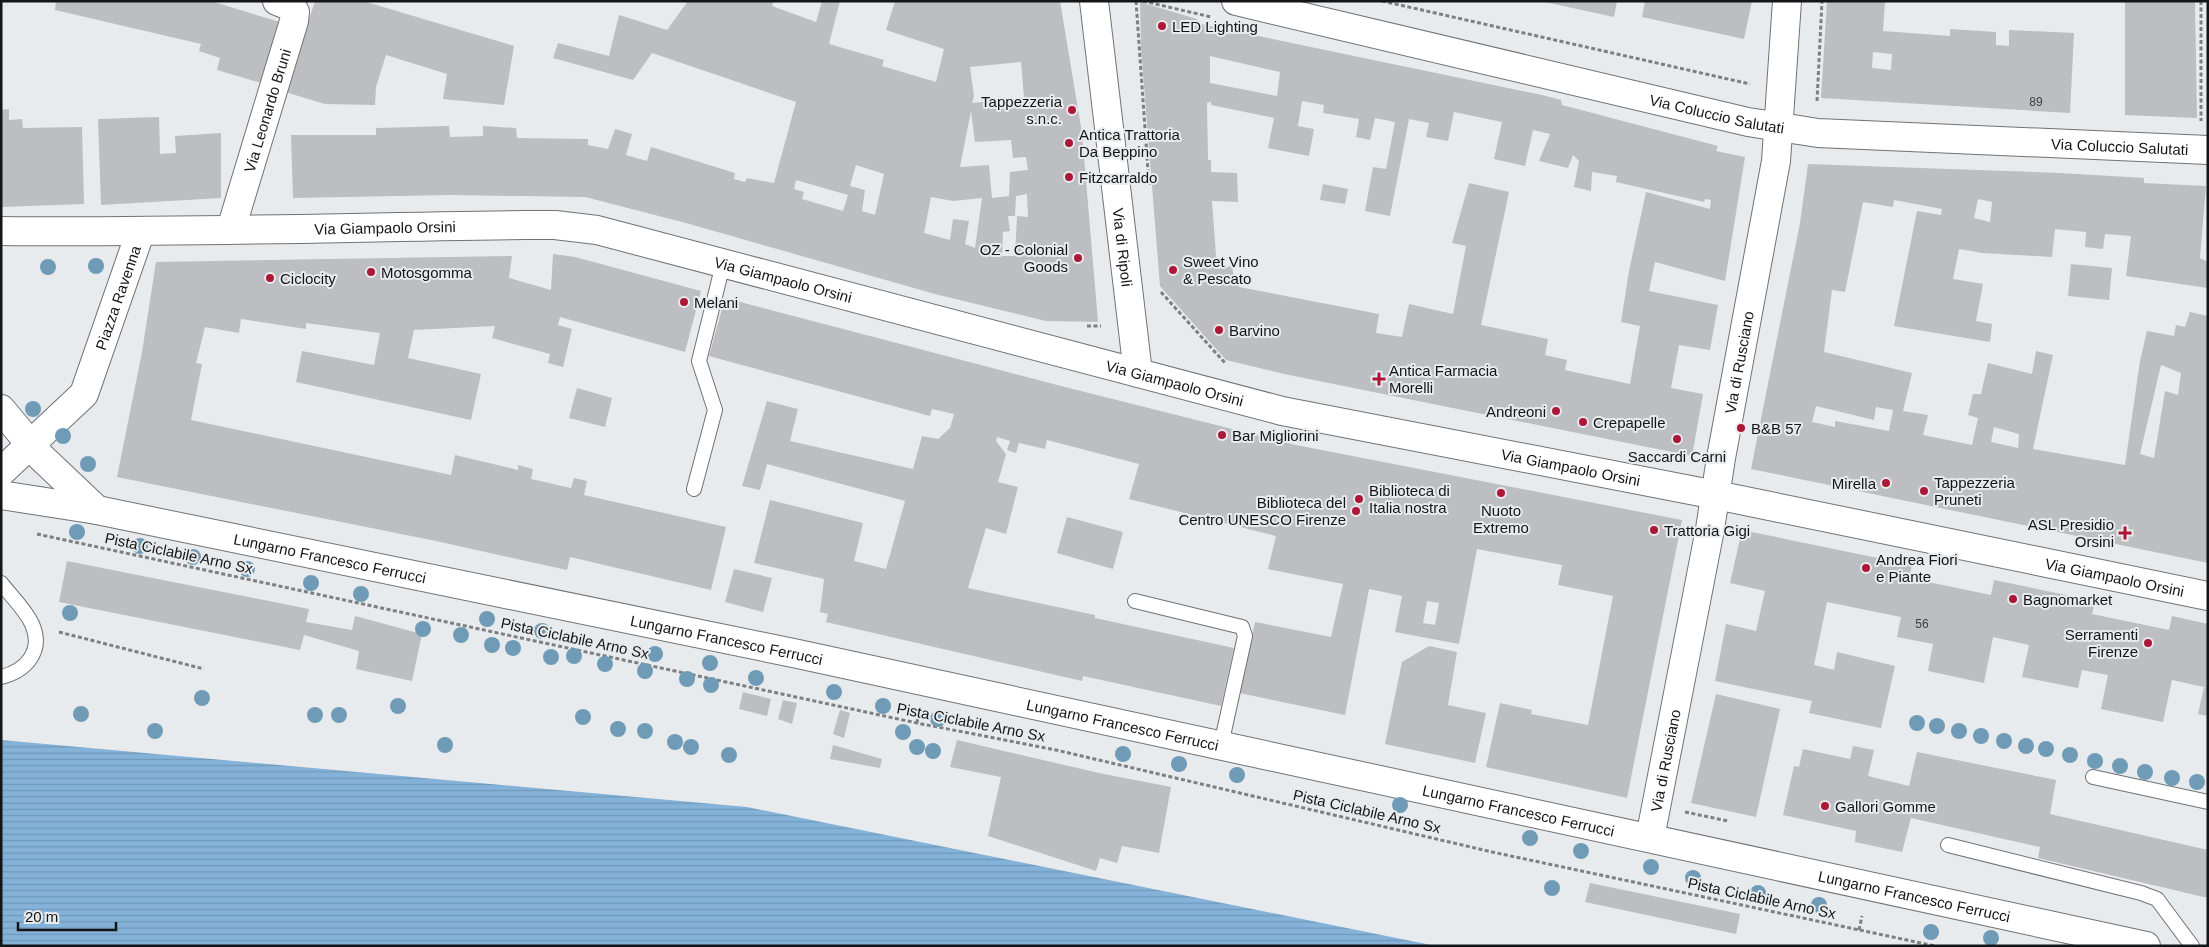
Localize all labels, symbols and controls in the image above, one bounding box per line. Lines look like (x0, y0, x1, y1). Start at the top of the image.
place label: LED Lighting (1172, 18, 1258, 35)
marker: LED Lighting (1156, 20, 1168, 32)
street label: Via Leonardo Bruni (240, 47, 294, 174)
street label: Via Coluccio Salutati (1648, 91, 1785, 136)
place label: Tappezzeria s.n.c. (981, 93, 1063, 127)
house number: 89 (2029, 95, 2043, 109)
marker: Tappezzeria s.n.c. (1066, 104, 1078, 116)
place label: Antica Trattoria Da Beppino (1079, 126, 1181, 160)
street label: Via Coluccio Salutati (2051, 135, 2189, 158)
marker: Antica Trattoria Da Beppino (1063, 137, 1075, 149)
place label: Fitzcarraldo (1079, 169, 1157, 186)
marker: Fitzcarraldo (1063, 171, 1075, 183)
street label: Via di Ripoli (1110, 207, 1136, 288)
street label: Via Giampaolo Orsini (314, 217, 456, 237)
place label: OZ - Colonial Goods (980, 241, 1068, 275)
street label: Piazza Ravenna (92, 243, 144, 352)
marker: OZ - Colonial Goods (1072, 252, 1084, 264)
street label: Via Giampaolo Orsini (713, 253, 854, 306)
place label: Sweet Vino & Pescato (1183, 253, 1259, 287)
place label: Motosgomma (381, 264, 473, 281)
marker: Sweet Vino & Pescato (1167, 264, 1179, 276)
marker: Motosgomma (365, 266, 377, 278)
place label: Ciclocity (280, 270, 336, 287)
marker: Ciclocity (264, 272, 276, 284)
place label: Melani (694, 294, 738, 311)
marker: Melani (678, 296, 690, 308)
street label: Via di Rusciano (1721, 310, 1757, 415)
place label: Barvino (1229, 322, 1280, 339)
marker: Barvino (1213, 324, 1225, 336)
street label: Via Giampaolo Orsini (1104, 356, 1245, 409)
place label: Antica Farmacia Morelli (1389, 362, 1498, 396)
marker: Antica Farmacia Morelli (1373, 373, 1385, 385)
place label: Andreoni (1486, 403, 1546, 420)
marker: Andreoni (1550, 405, 1562, 417)
place label: Crepapelle (1593, 414, 1666, 431)
marker: Crepapelle (1577, 416, 1589, 428)
place label: B&B 57 (1751, 420, 1802, 437)
marker: B&B 57 (1735, 422, 1747, 434)
place label: Bar Migliorini (1232, 427, 1319, 444)
marker: Bar Migliorini (1216, 429, 1228, 441)
marker: Saccardi Carni (1671, 433, 1683, 445)
street label: Via Giampaolo Orsini (1500, 445, 1642, 489)
place label: Saccardi Carni (1628, 448, 1726, 465)
place label: Tappezzeria Pruneti (1934, 474, 2016, 508)
place label: Mirella (1832, 475, 1877, 492)
marker: Mirella (1880, 477, 1892, 489)
place label: Biblioteca di Italia nostra (1369, 482, 1450, 516)
marker: Tappezzeria Pruneti (1918, 485, 1930, 497)
marker: Nuoto Extremo (1495, 487, 1507, 499)
marker: Biblioteca di Italia nostra (1353, 493, 1365, 505)
place label: Biblioteca del Centro UNESCO Firenze (1178, 494, 1346, 528)
place label: Nuoto Extremo (1473, 502, 1529, 536)
marker: Biblioteca del Centro UNESCO Firenze (1350, 505, 1362, 517)
place label: ASL Presidio Orsini (2028, 516, 2114, 550)
place label: Trattoria Gigi (1664, 522, 1750, 539)
marker: Trattoria Gigi (1648, 524, 1660, 536)
marker: ASL Presidio Orsini (2118, 526, 2132, 540)
street label: Pista Ciclabile Arno Sx (103, 529, 255, 577)
street label: Lungarno Francesco Ferrucci (232, 530, 428, 586)
place label: Andrea Fiori e Piante (1876, 551, 1958, 585)
street label: Via Giampaolo Orsini (2044, 554, 2186, 599)
marker: Andrea Fiori e Piante (1860, 562, 1872, 574)
place label: Bagnomarket (2023, 591, 2113, 608)
marker: Bagnomarket (2007, 593, 2019, 605)
street label: Lungarno Francesco Ferrucci (629, 611, 824, 668)
street label: Pista Ciclabile Arno Sx (499, 614, 651, 662)
house number: 56 (1915, 617, 1929, 631)
place label: Serramenti Firenze (2065, 626, 2138, 660)
marker: Serramenti Firenze (2142, 637, 2154, 649)
street label: Lungarno Francesco Ferrucci (1025, 695, 1220, 753)
street label: Pista Ciclabile Arno Sx (895, 699, 1047, 745)
street label: Via di Rusciano (1647, 708, 1683, 813)
street label: Lungarno Francesco Ferrucci (1421, 781, 1616, 839)
street label: Pista Ciclabile Arno Sx (1292, 786, 1443, 836)
place label: Gallori Gomme (1835, 798, 1936, 815)
marker: Gallori Gomme (1819, 800, 1831, 812)
street label: Lungarno Francesco Ferrucci (1817, 867, 2012, 925)
street label: Pista Ciclabile Arno Sx (1686, 874, 1838, 922)
scale bar (18, 900, 115, 932)
text: 20 m (25, 908, 58, 925)

